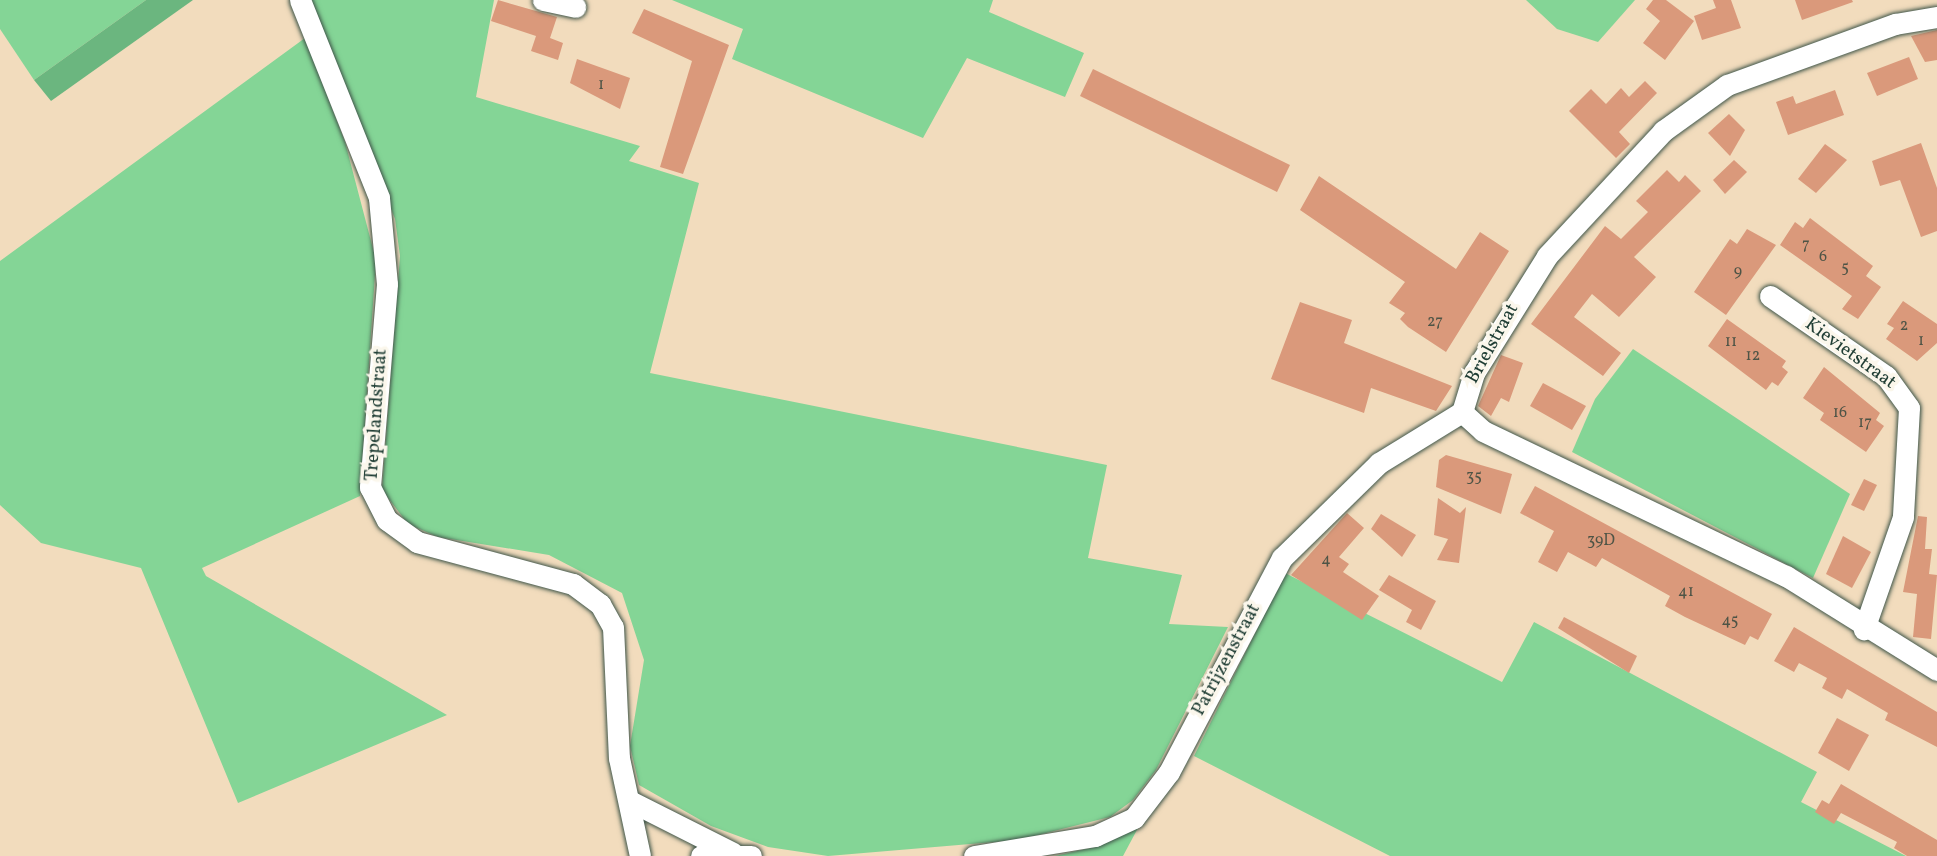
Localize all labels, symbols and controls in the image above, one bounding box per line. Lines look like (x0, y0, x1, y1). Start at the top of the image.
house number: 1 (598, 75, 604, 95)
house number: 7 (1802, 235, 1810, 255)
house number: 6 (1819, 247, 1827, 267)
house number: 5 (1841, 258, 1849, 278)
house number: 9 (1734, 262, 1742, 282)
street label: Brielstraat (1462, 300, 1524, 388)
house number: 27 (1427, 312, 1443, 332)
street label: Kievietstraat (1800, 313, 1900, 395)
house number: 2 (1900, 316, 1908, 336)
house number: 1 (1918, 331, 1924, 351)
house number: 11 (1725, 332, 1737, 352)
house number: 12 (1746, 346, 1760, 366)
street label: Trepelandstraat (361, 348, 393, 482)
house number: 16 (1833, 403, 1847, 423)
house number: 17 (1858, 413, 1872, 433)
house number: 35 (1466, 467, 1482, 487)
house number: 39D (1587, 531, 1615, 551)
house number: 4 (1321, 550, 1331, 570)
house number: 41 (1678, 582, 1694, 602)
street label: Patrijzenstraat (1188, 600, 1266, 720)
house number: 45 (1722, 611, 1738, 631)

